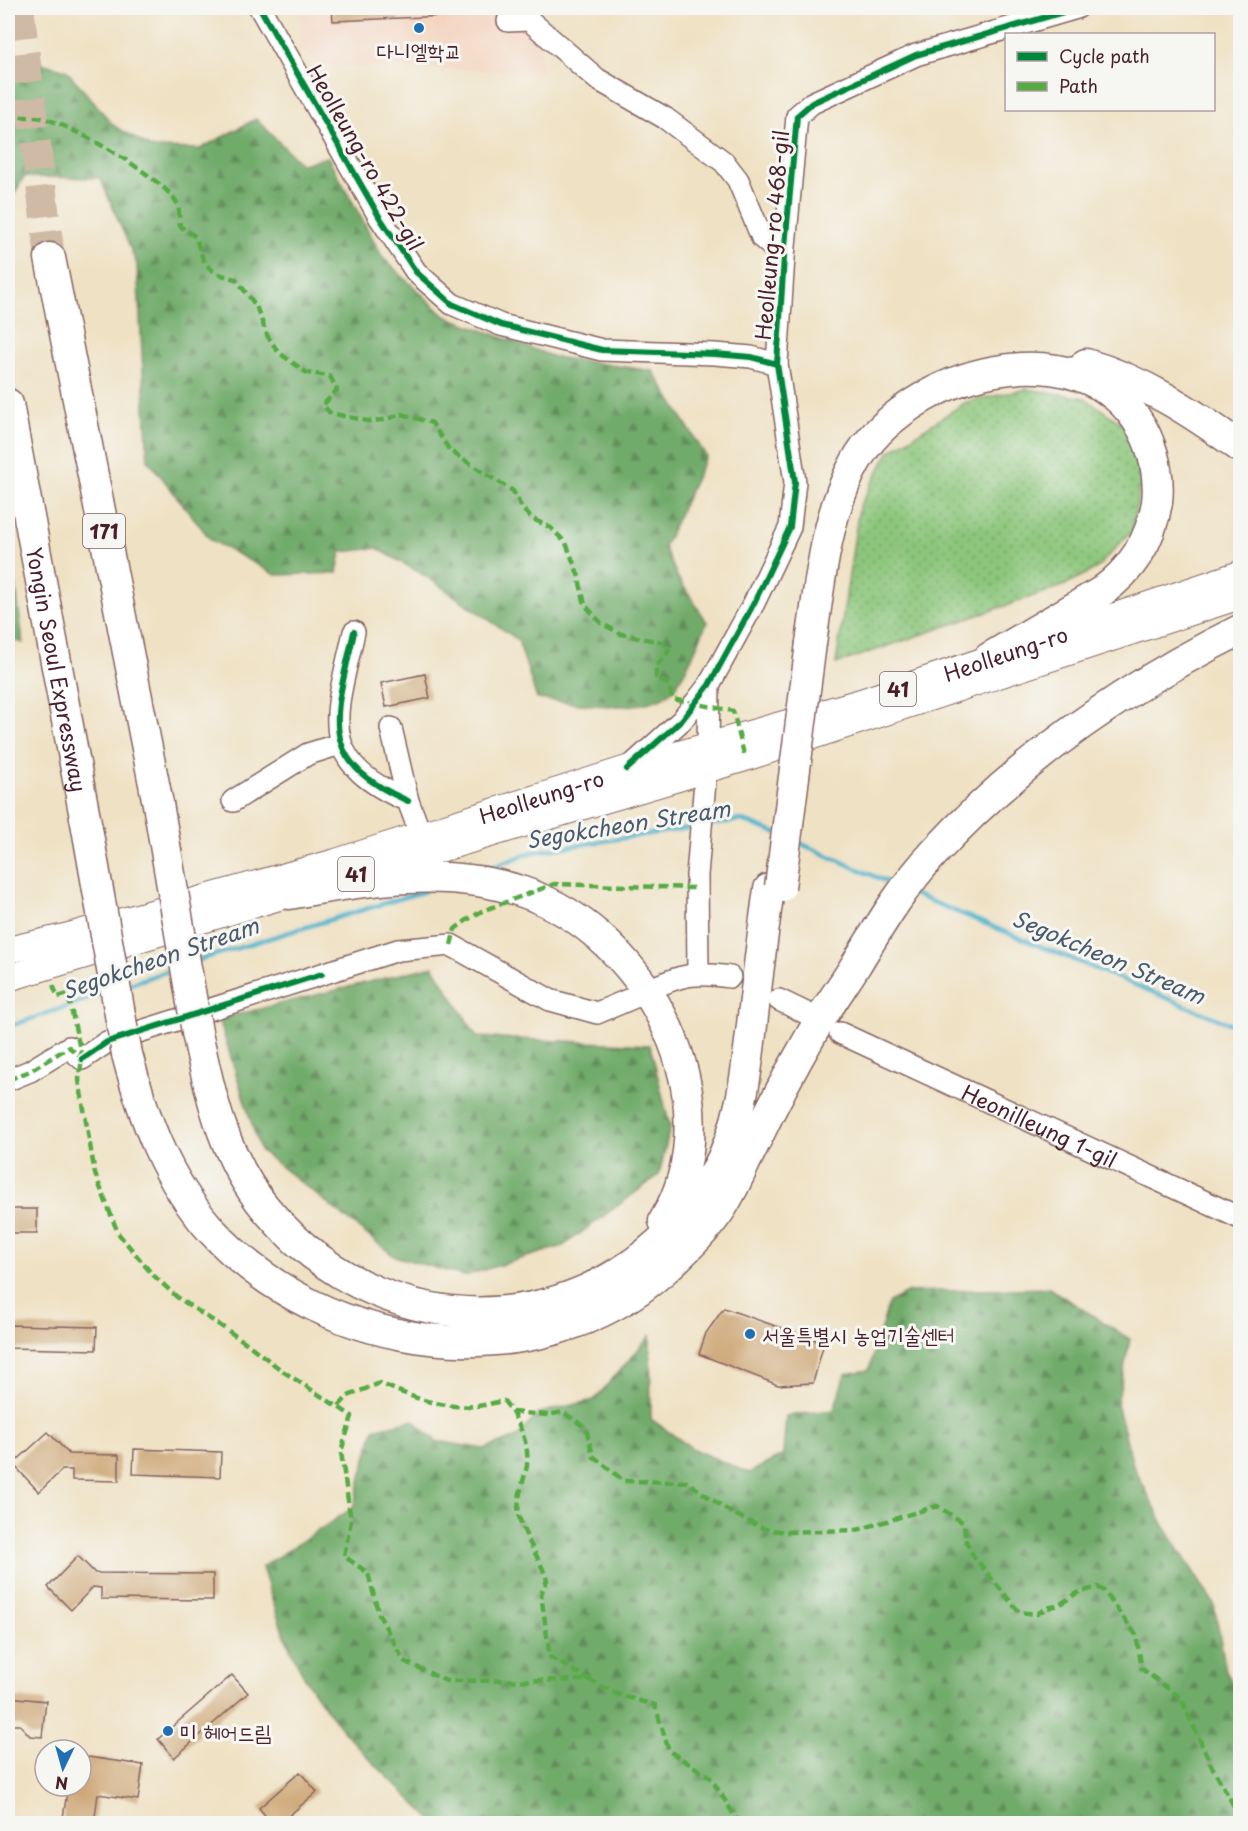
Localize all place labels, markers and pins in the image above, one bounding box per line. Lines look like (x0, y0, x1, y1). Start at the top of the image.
marker: 다니엘학교 (412, 21, 426, 35)
place label: 다니엘학교 (377, 34, 461, 66)
place label: 서울특별시 농업기술센터 (762, 1318, 955, 1350)
marker: 서울특별시 농업기술센터 (743, 1327, 757, 1341)
place label: 미 헤어드림 (180, 1715, 271, 1747)
marker: 미 헤어드림 (161, 1724, 175, 1738)

